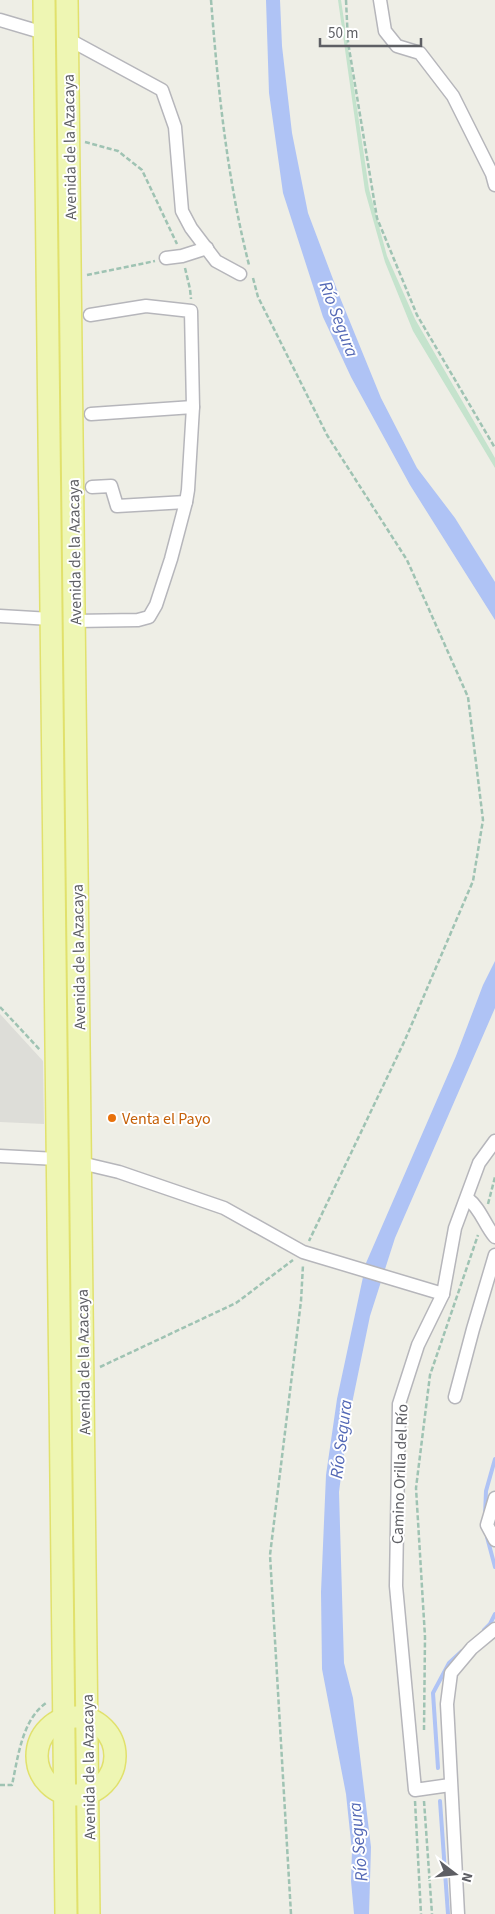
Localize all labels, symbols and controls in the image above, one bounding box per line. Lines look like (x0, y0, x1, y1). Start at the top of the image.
scale bar (320, 15, 421, 47)
text: 50 m (328, 23, 358, 44)
street label: Avenida de la Azacaya (58, 74, 82, 220)
water label: Río Segura (313, 278, 365, 361)
street label: Avenida de la Azacaya (63, 479, 87, 625)
street label: Avenida de la Azacaya (67, 884, 91, 1030)
place label: Venta el Payo (122, 1108, 211, 1130)
marker: Venta el Payo (106, 1112, 118, 1124)
street label: Avenida de la Azacaya (72, 1289, 96, 1435)
water label: Río Segura (324, 1398, 359, 1480)
street label: Camino Orilla del Río (387, 1404, 413, 1545)
street label: Avenida de la Azacaya (77, 1694, 101, 1840)
water label: Río Segura (343, 1801, 374, 1883)
north arrow (430, 1849, 480, 1899)
text: N (456, 1870, 477, 1885)

